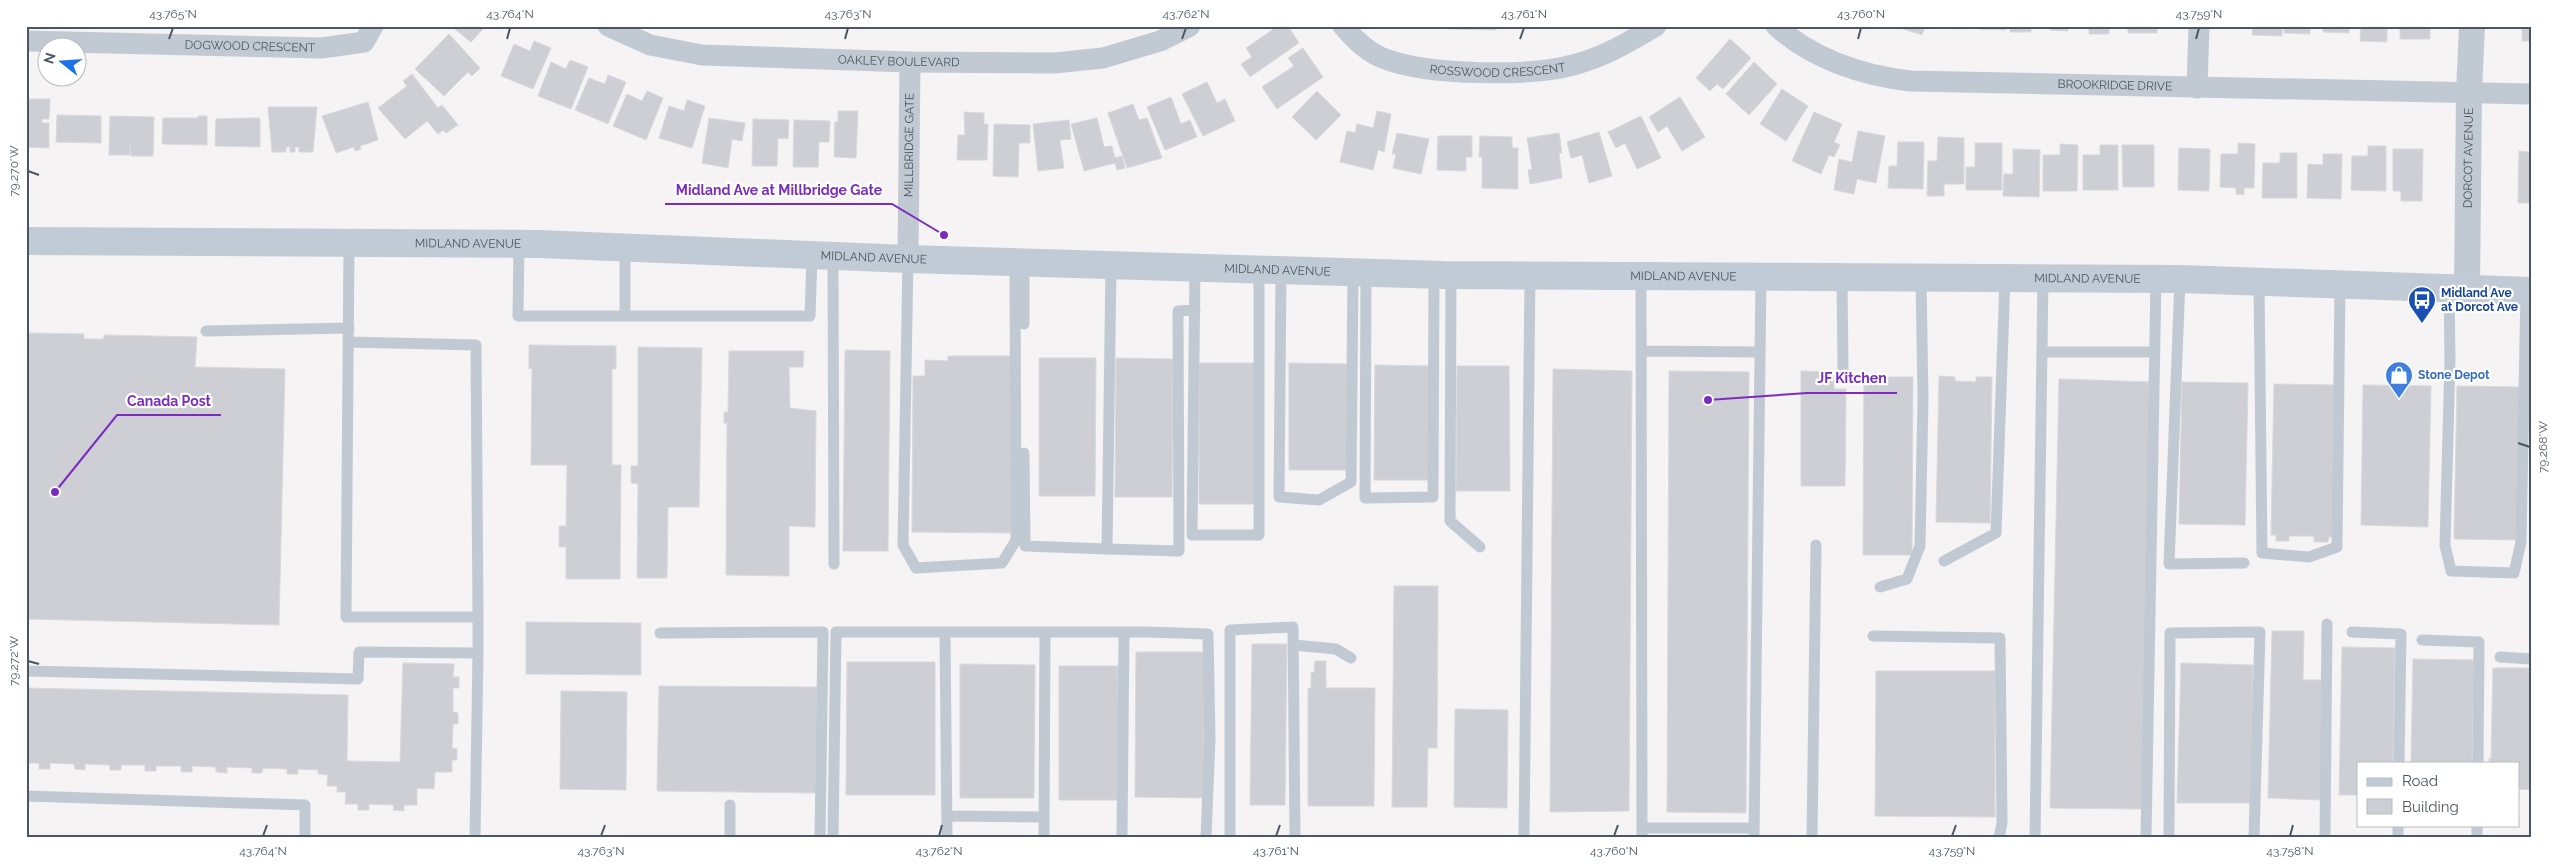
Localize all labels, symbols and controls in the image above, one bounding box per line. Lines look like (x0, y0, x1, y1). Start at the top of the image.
text: 43.765°N (149, 7, 197, 21)
text: 43.764°N (486, 7, 534, 21)
text: 43.763°N (824, 7, 872, 21)
text: 43.762°N (1162, 7, 1210, 21)
text: 43.761°N (1501, 7, 1547, 21)
text: 43.760°N (1837, 7, 1885, 21)
text: 43.759°N (2176, 7, 2222, 21)
north arrow (38, 38, 88, 88)
street label: DOGWOOD CRESCENT (184, 38, 316, 55)
text: N (40, 51, 59, 66)
street label: OAKLEY BOULEVARD (838, 53, 960, 69)
street label: ROSSWOOD CRESCENT (1429, 60, 1567, 80)
street label: BROOKRIDGE DRIVE (2057, 77, 2172, 93)
street label: MILLBRIDGE GATE (902, 93, 917, 197)
street label: DORCOT AVENUE (2461, 108, 2476, 208)
text: 79.270°W (7, 145, 21, 197)
callout: Midland Ave at Millbridge Gate (665, 175, 892, 204)
text: Midland Ave at Millbridge Gate (676, 182, 883, 198)
street label: MIDLAND AVENUE (415, 236, 521, 251)
street label: MIDLAND AVENUE (820, 248, 927, 267)
street label: MIDLAND AVENUE (1224, 261, 1331, 279)
street label: MIDLAND AVENUE (1630, 269, 1737, 284)
street label: MIDLAND AVENUE (2034, 271, 2141, 286)
bus stop icon: Midland Ave at Dorcot Ave (2407, 285, 2437, 324)
place label: Midland Ave at Dorcot Ave (2441, 286, 2518, 314)
shop icon: Stone Depot (2384, 360, 2414, 399)
callout: JF Kitchen (1807, 364, 1897, 393)
place label: Stone Depot (2418, 368, 2490, 382)
text: JF Kitchen (1817, 370, 1887, 386)
callout: Canada Post (117, 386, 221, 415)
text: Canada Post (127, 393, 212, 409)
text: 79.268°W (2536, 421, 2550, 473)
text: 79.272°W (7, 635, 21, 686)
legend (2357, 762, 2520, 826)
text: Road (2402, 772, 2438, 790)
text: Building (2402, 798, 2459, 816)
text: 43.764°N (239, 844, 287, 858)
text: 43.763°N (577, 844, 625, 858)
text: 43.762°N (915, 844, 963, 858)
text: 43.761°N (1253, 844, 1299, 858)
text: 43.760°N (1590, 844, 1638, 858)
text: 43.759°N (1929, 844, 1975, 858)
text: 43.758°N (2266, 844, 2314, 858)

